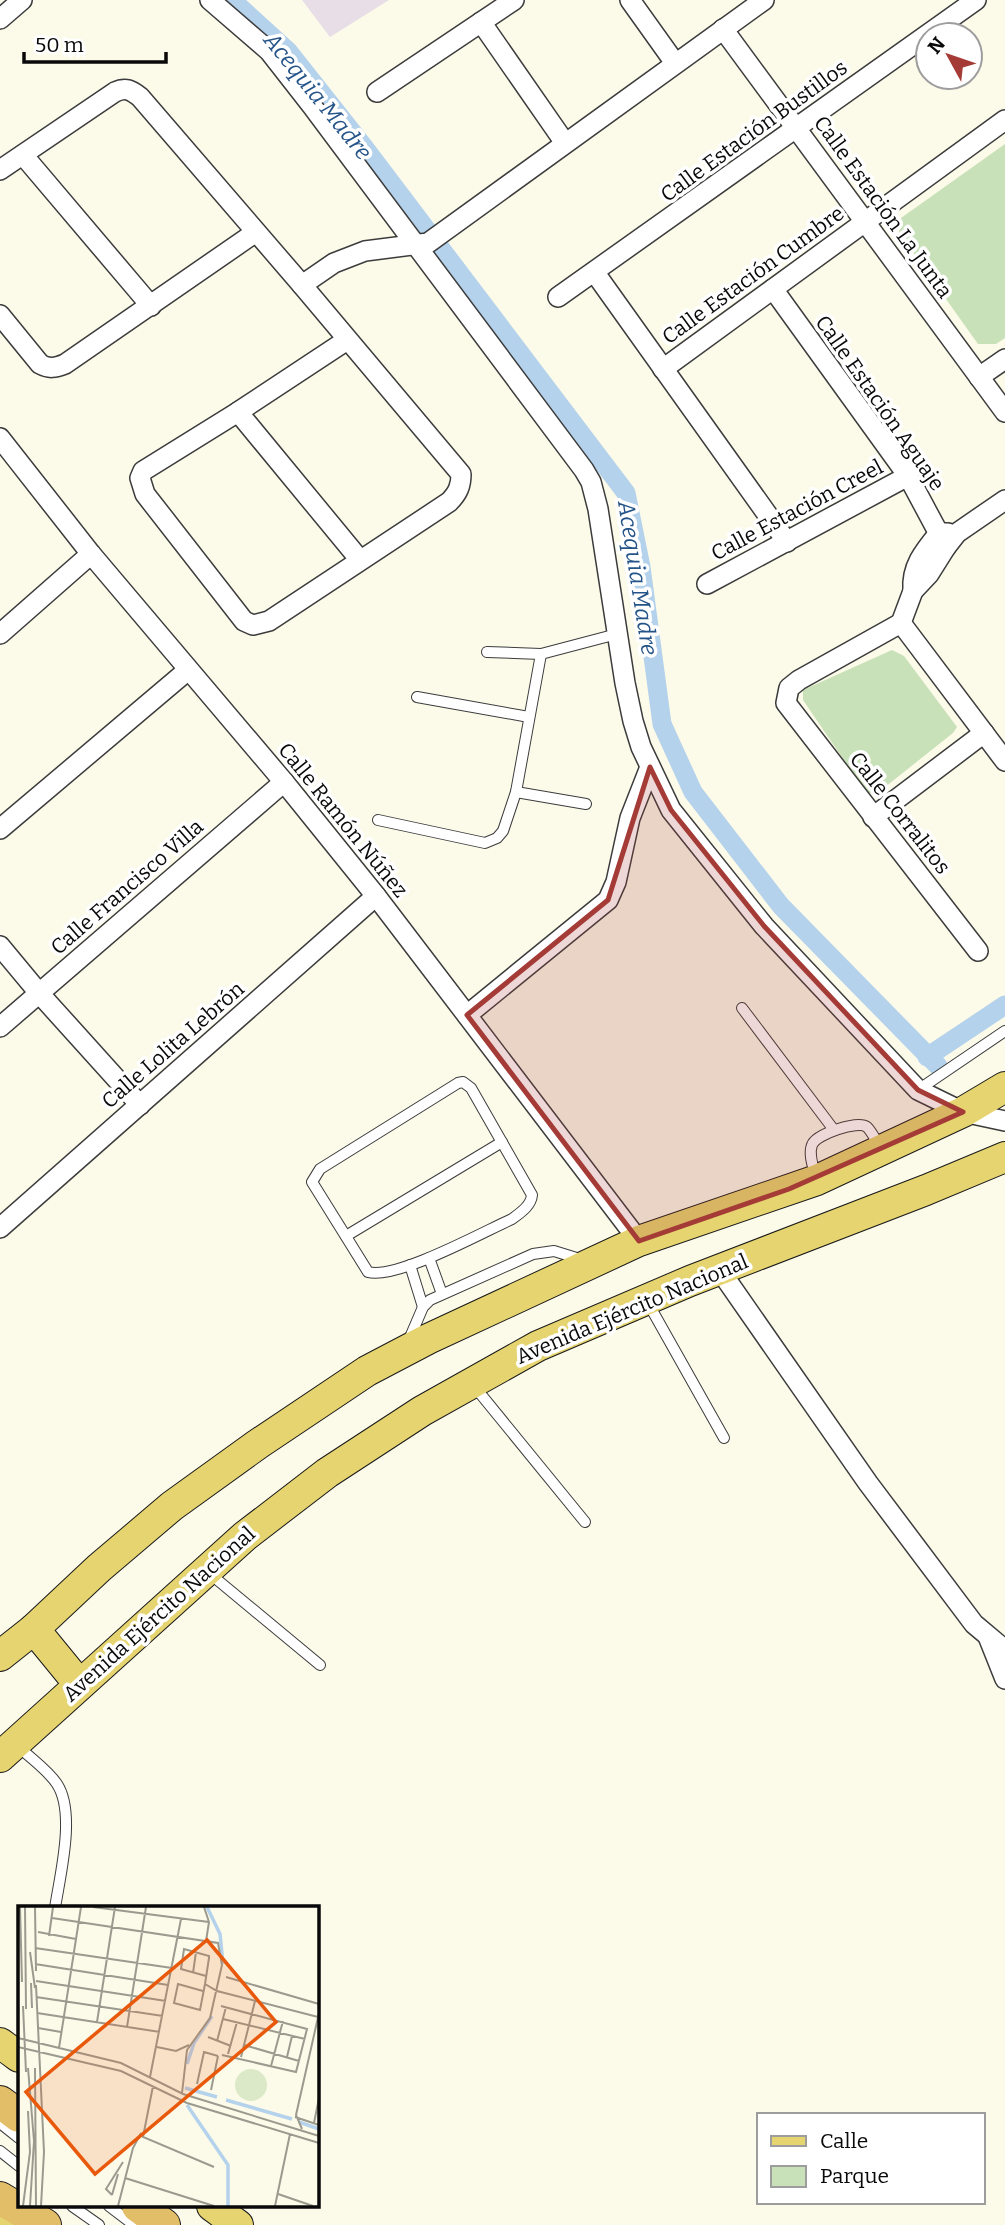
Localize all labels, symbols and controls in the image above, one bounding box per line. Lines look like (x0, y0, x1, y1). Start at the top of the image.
scale bar (24, 21, 166, 65)
north arrow (914, 21, 984, 91)
water label: Acequia Madre (257, 26, 378, 166)
text: 50 m (35, 32, 84, 58)
text: N (923, 32, 950, 58)
street label: Calle Estación Bustillos (656, 54, 852, 208)
street label: Calle Estación La Junta (808, 111, 958, 304)
street label: Calle Estación Cumbre (657, 200, 849, 350)
street label: Calle Estación Aguaje (810, 310, 950, 496)
street label: Calle Estación Creel (707, 454, 887, 566)
water label: Acequia Madre (612, 498, 664, 658)
street label: Calle Ramón Núñez (273, 737, 413, 903)
street label: Calle Corralitos (844, 747, 956, 879)
street label: Calle Francisco Villa (45, 813, 209, 960)
street label: Calle Lolita Lebrón (96, 976, 250, 1114)
street label: Avenida Ejército Nacional (512, 1248, 752, 1370)
street label: Avenida Ejército Nacional (57, 1521, 261, 1707)
inset map (18, 1906, 318, 2208)
legend (757, 2113, 984, 2204)
text: Calle (820, 2128, 868, 2154)
text: Parque (820, 2163, 889, 2189)

